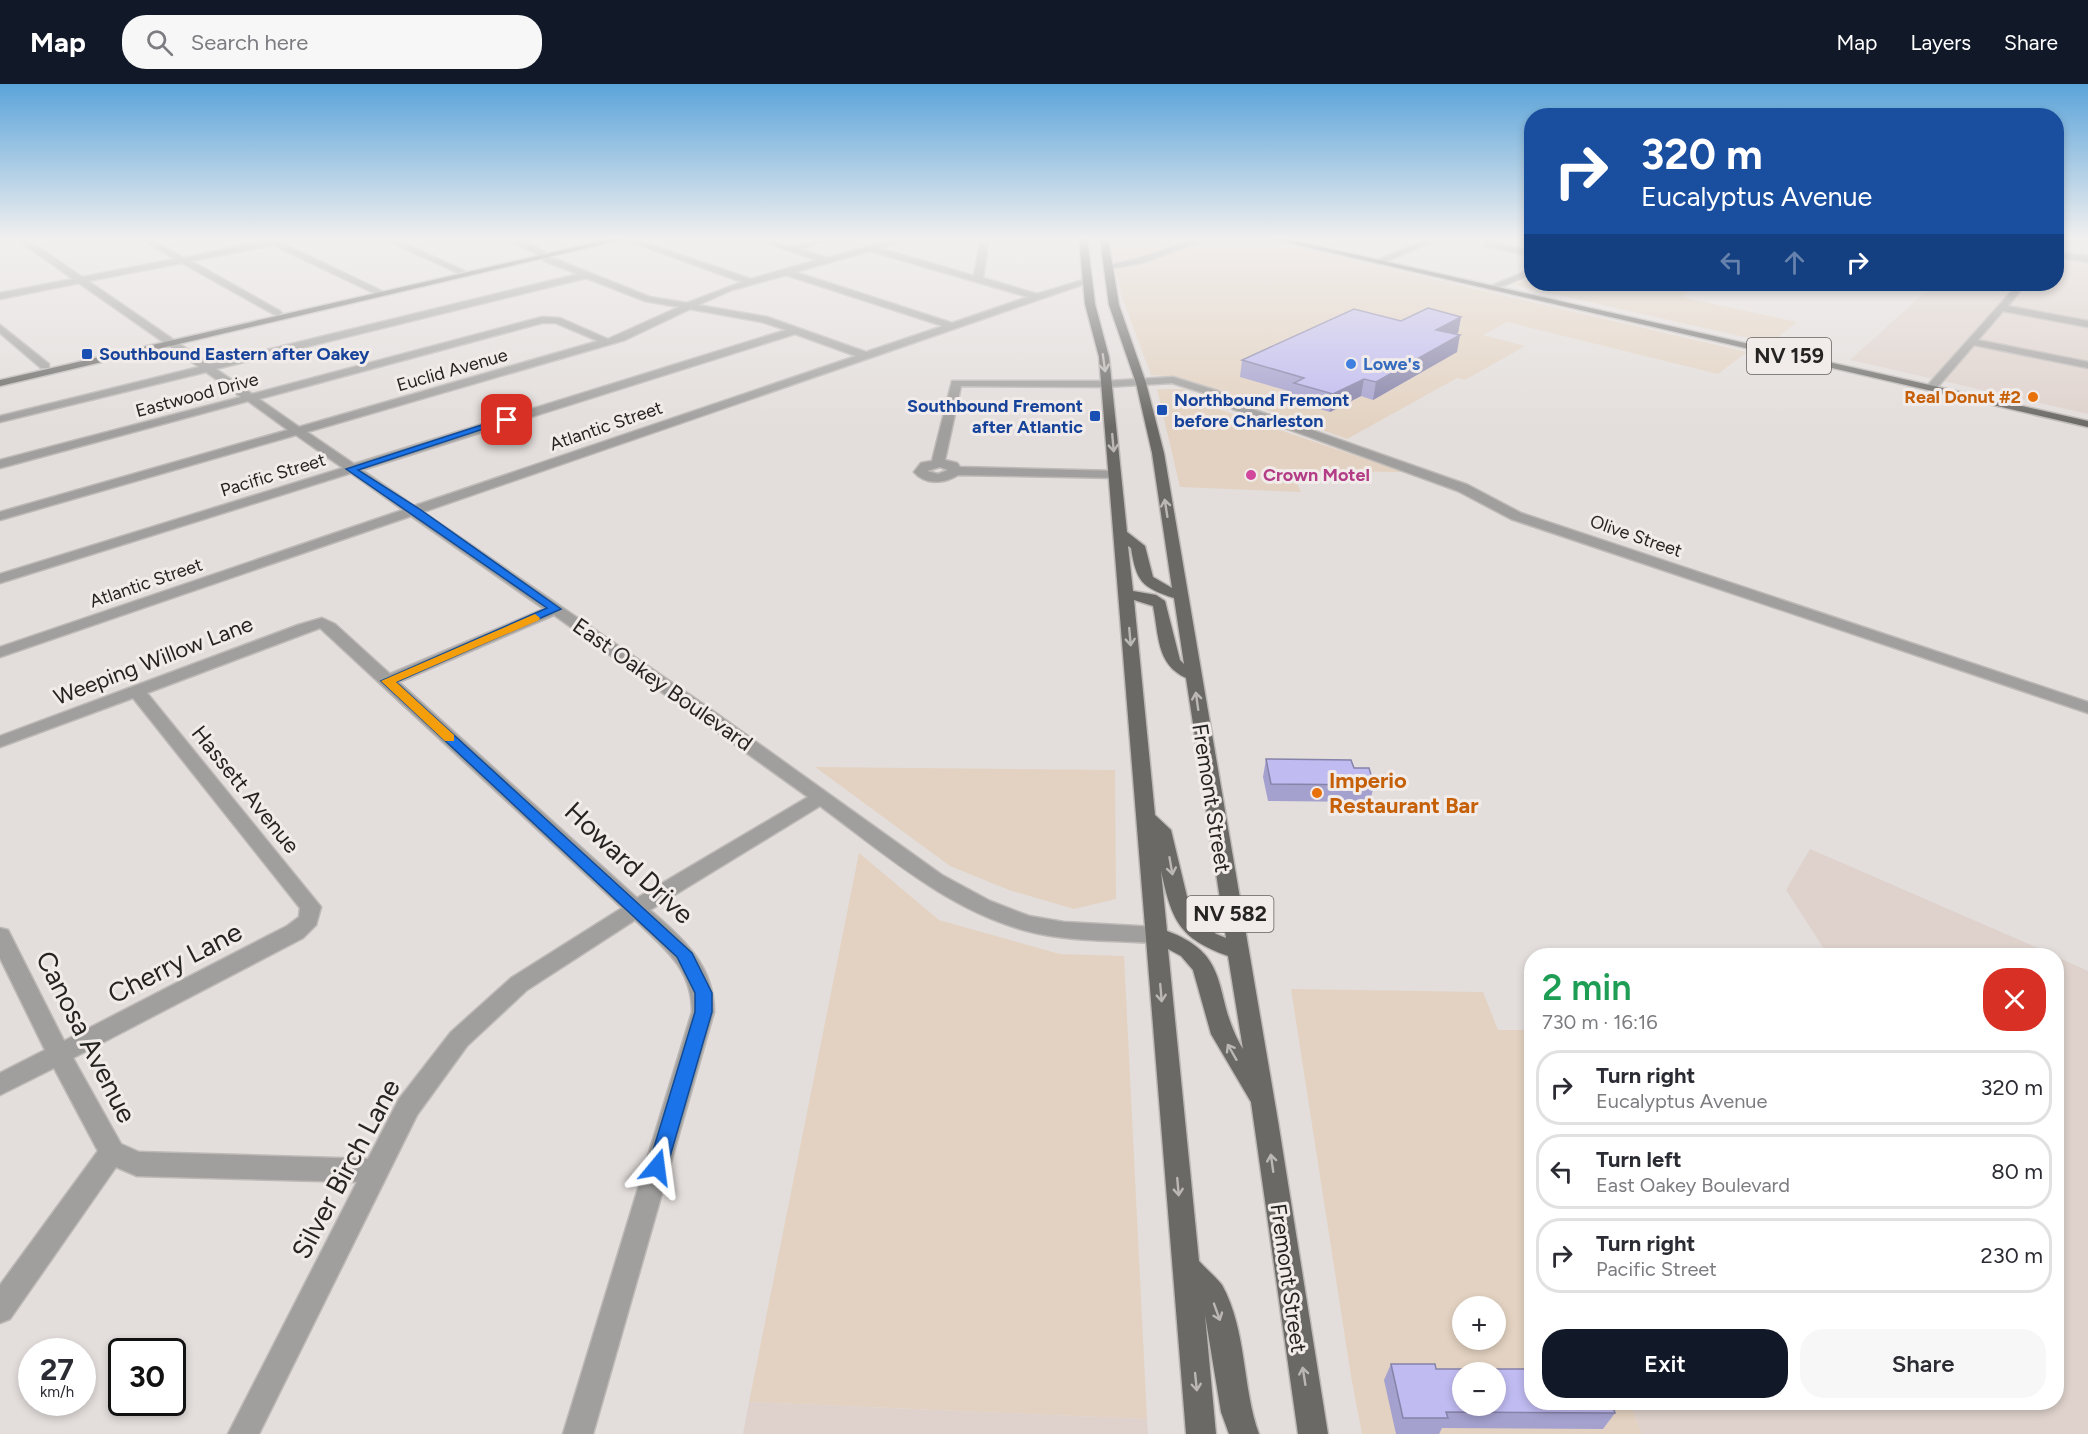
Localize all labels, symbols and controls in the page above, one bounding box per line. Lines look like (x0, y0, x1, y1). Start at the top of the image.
search box (122, 15, 542, 69)
text: Map (30, 25, 86, 59)
icon: search (143, 26, 176, 59)
text: Search here (191, 29, 308, 56)
text: Map (1837, 30, 1877, 55)
text: Layers (1910, 30, 1971, 55)
text: Share (2004, 30, 2058, 55)
text: 320 m (1641, 129, 1763, 180)
icon: right (1542, 132, 1620, 210)
text: Eucalyptus Avenue (1641, 180, 1872, 213)
icon: left (1715, 246, 1748, 279)
icon: ahead (1778, 246, 1811, 279)
icon: right (1841, 246, 1874, 279)
road number: NV 159 (1747, 338, 1831, 374)
place label: Southbound Eastern after Oakey (99, 343, 370, 365)
street label: Euclid Avenue (394, 344, 510, 396)
marker: Southbound Eastern after Oakey (80, 347, 94, 361)
one-way arrow (1099, 353, 1110, 372)
place label: Lowe's (1363, 353, 1421, 375)
marker: Lowe's (1344, 357, 1358, 371)
street label: Eastwood Drive (133, 368, 261, 422)
place label: Real Donut #2 (1904, 386, 2021, 408)
place label: Northbound Fremont before Charleston (1174, 389, 1350, 432)
marker: Real Donut #2 (2026, 390, 2040, 404)
pin (481, 394, 532, 445)
place label: Southbound Fremont after Atlantic (907, 395, 1083, 438)
street label: Atlantic Street (547, 396, 665, 456)
icon: arrive (490, 403, 523, 436)
marker: Northbound Fremont before Charleston (1155, 403, 1169, 417)
marker: Southbound Fremont after Atlantic (1088, 409, 1102, 423)
one-way arrow (1107, 432, 1118, 452)
street label: Pacific Street (218, 449, 328, 501)
place label: Crown Motel (1263, 464, 1370, 486)
marker: Crown Motel (1244, 468, 1258, 482)
one-way arrow (1161, 499, 1172, 518)
street label: Olive Street (1587, 510, 1685, 562)
street label: Atlantic Street (87, 553, 205, 613)
street label: Weeping Willow Lane (50, 610, 257, 711)
street label: East Oakey Boulevard (568, 612, 758, 757)
one-way arrow (1124, 626, 1135, 646)
one-way arrow (1191, 691, 1202, 711)
street label: Hassett Avenue (186, 720, 305, 859)
street label: Fremont Street (1186, 722, 1237, 874)
place label: Imperio Restaurant Bar (1329, 767, 1479, 819)
marker: Imperio Restaurant Bar (1310, 786, 1324, 800)
street label: Howard Drive (558, 795, 701, 931)
one-way arrow (1166, 856, 1177, 876)
road number: NV 582 (1186, 896, 1274, 932)
street label: Cherry Lane (102, 915, 247, 1010)
street label: Canosa Avenue (29, 945, 144, 1128)
text: 2 min (1542, 966, 1632, 1009)
button: close (1983, 968, 2046, 1031)
one-way arrow (1155, 983, 1166, 1003)
text: 730 m · 16:16 (1542, 1010, 1658, 1034)
one-way arrow (1225, 1044, 1237, 1061)
text: Turn right (1596, 1062, 1695, 1089)
icon: right (1545, 1071, 1578, 1104)
street label: Silver Birch Lane (284, 1073, 407, 1264)
text: 320 m (1980, 1074, 2043, 1101)
text: Eucalyptus Avenue (1596, 1089, 1767, 1113)
position arrow (625, 1135, 689, 1199)
text: Turn left (1596, 1146, 1682, 1173)
one-way arrow (1266, 1153, 1277, 1173)
icon: left (1545, 1155, 1578, 1188)
text: 80 m (1991, 1158, 2043, 1185)
text: East Oakey Boulevard (1596, 1173, 1790, 1197)
one-way arrow (1172, 1177, 1183, 1197)
street label: Fremont Street (1265, 1202, 1312, 1354)
text: Turn right (1596, 1230, 1695, 1257)
icon: right (1545, 1239, 1578, 1272)
text: 230 m (1980, 1242, 2043, 1269)
text: Pacific Street (1596, 1257, 1717, 1281)
map controls (1452, 1296, 1506, 1416)
button: + (1452, 1296, 1506, 1350)
one-way arrow (1213, 1302, 1224, 1321)
button: Exit (1542, 1329, 1788, 1398)
button: Share (1800, 1329, 2046, 1398)
speed limit sign: 30 (108, 1338, 186, 1416)
text: 27 (40, 1351, 74, 1388)
button: − (1452, 1362, 1506, 1416)
one-way arrow (1298, 1367, 1309, 1387)
one-way arrow (1191, 1371, 1202, 1391)
text: km/h (40, 1383, 74, 1401)

